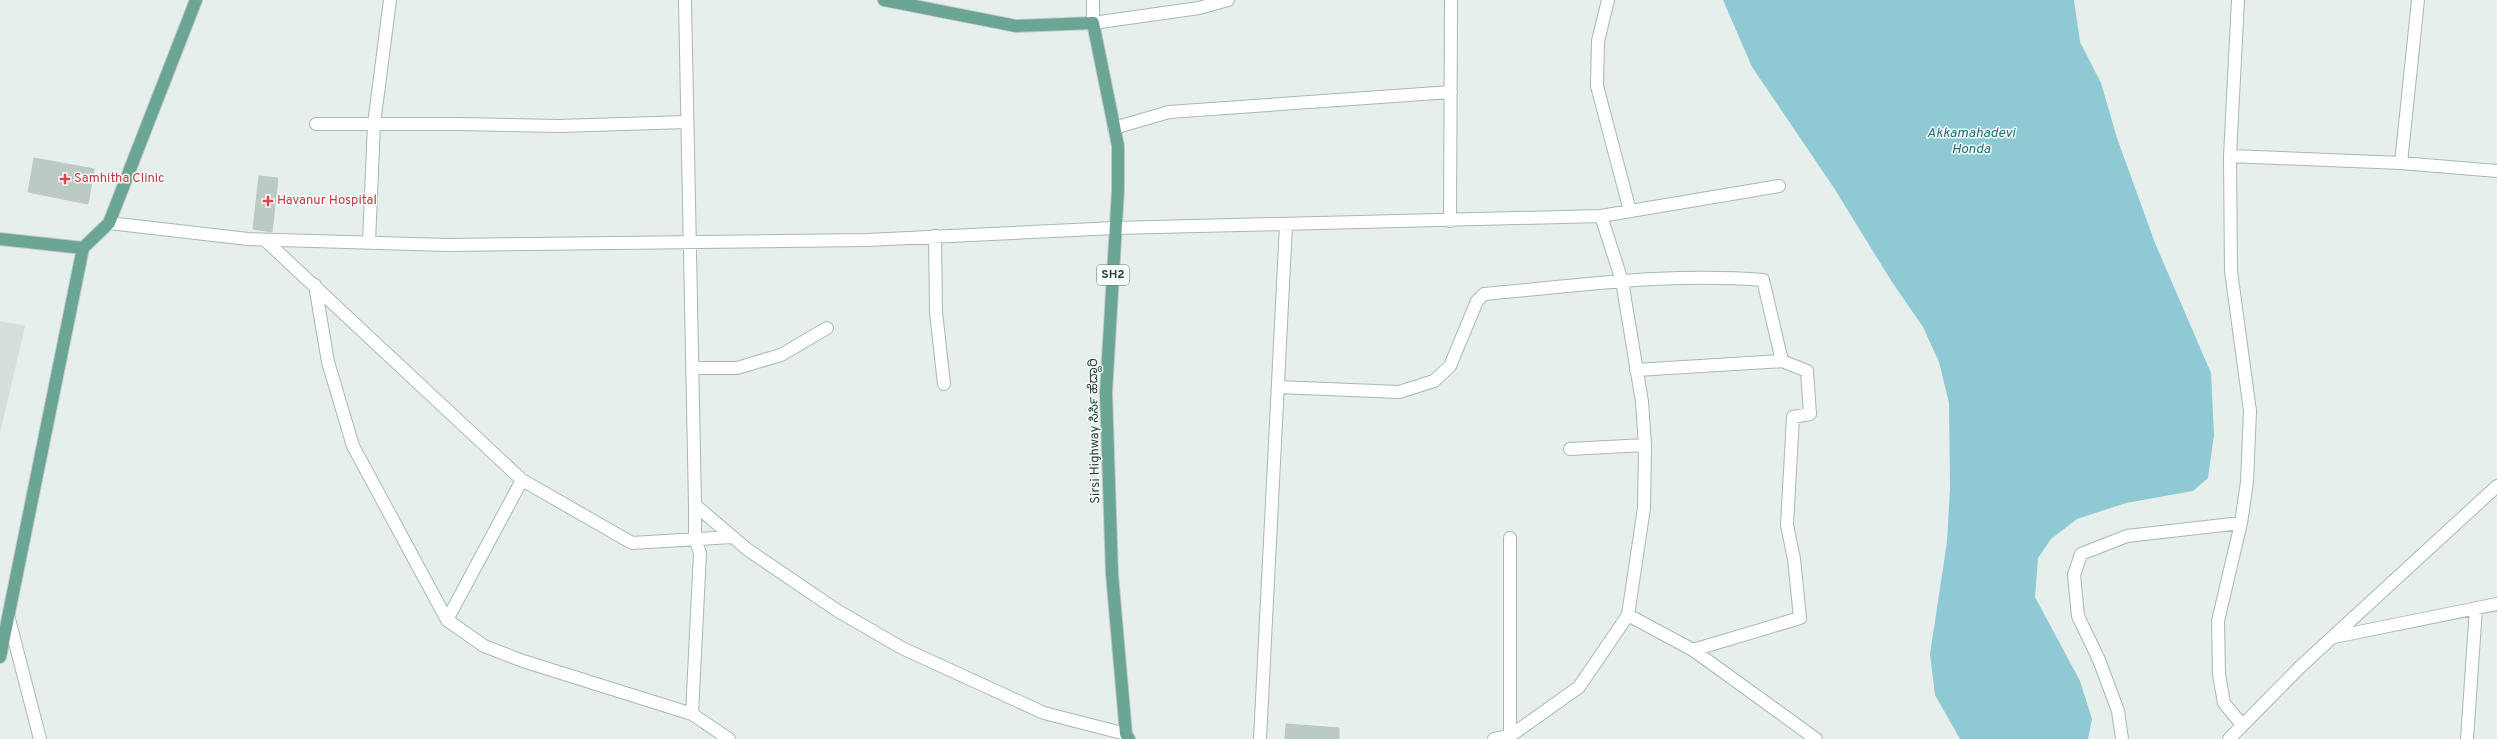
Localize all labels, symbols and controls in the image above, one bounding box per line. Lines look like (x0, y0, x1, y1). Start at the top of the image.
water label: Akkamahadevi Honda (1927, 125, 2017, 158)
place label: Samhitha Clinic (74, 171, 165, 187)
marker: Samhitha Clinic (59, 173, 71, 185)
place label: Havanur Hospital (277, 193, 377, 209)
marker: Havanur Hospital (262, 195, 274, 207)
road number: SH2 (1097, 265, 1129, 285)
street label: Sirsi Highway ಸಿರ್ಸಿ ಹೆದ್ದಾರಿ (1086, 358, 1104, 504)

